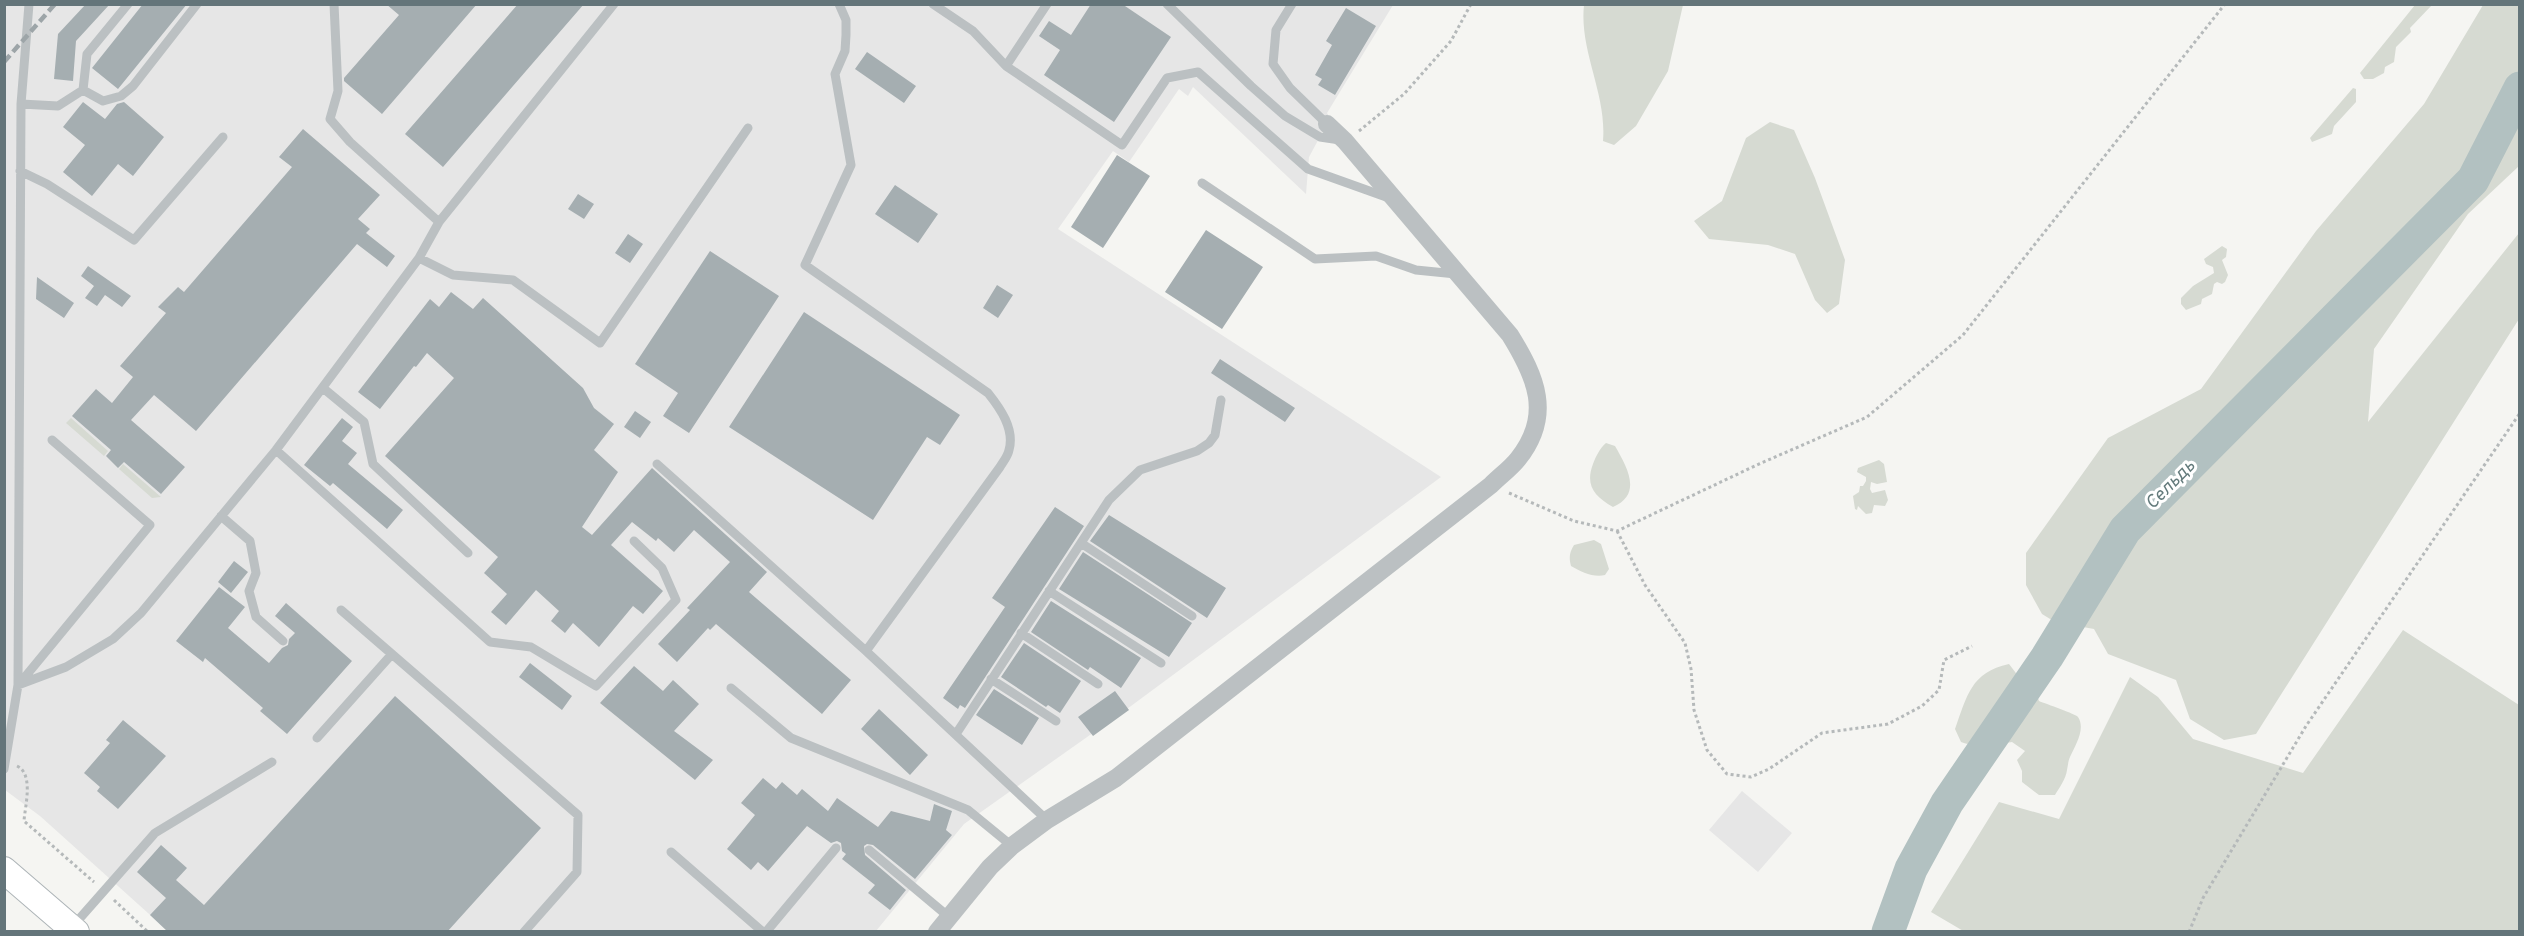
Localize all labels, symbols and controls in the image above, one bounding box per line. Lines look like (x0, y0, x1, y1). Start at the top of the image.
water label: Сельдь (2141, 455, 2201, 515)

